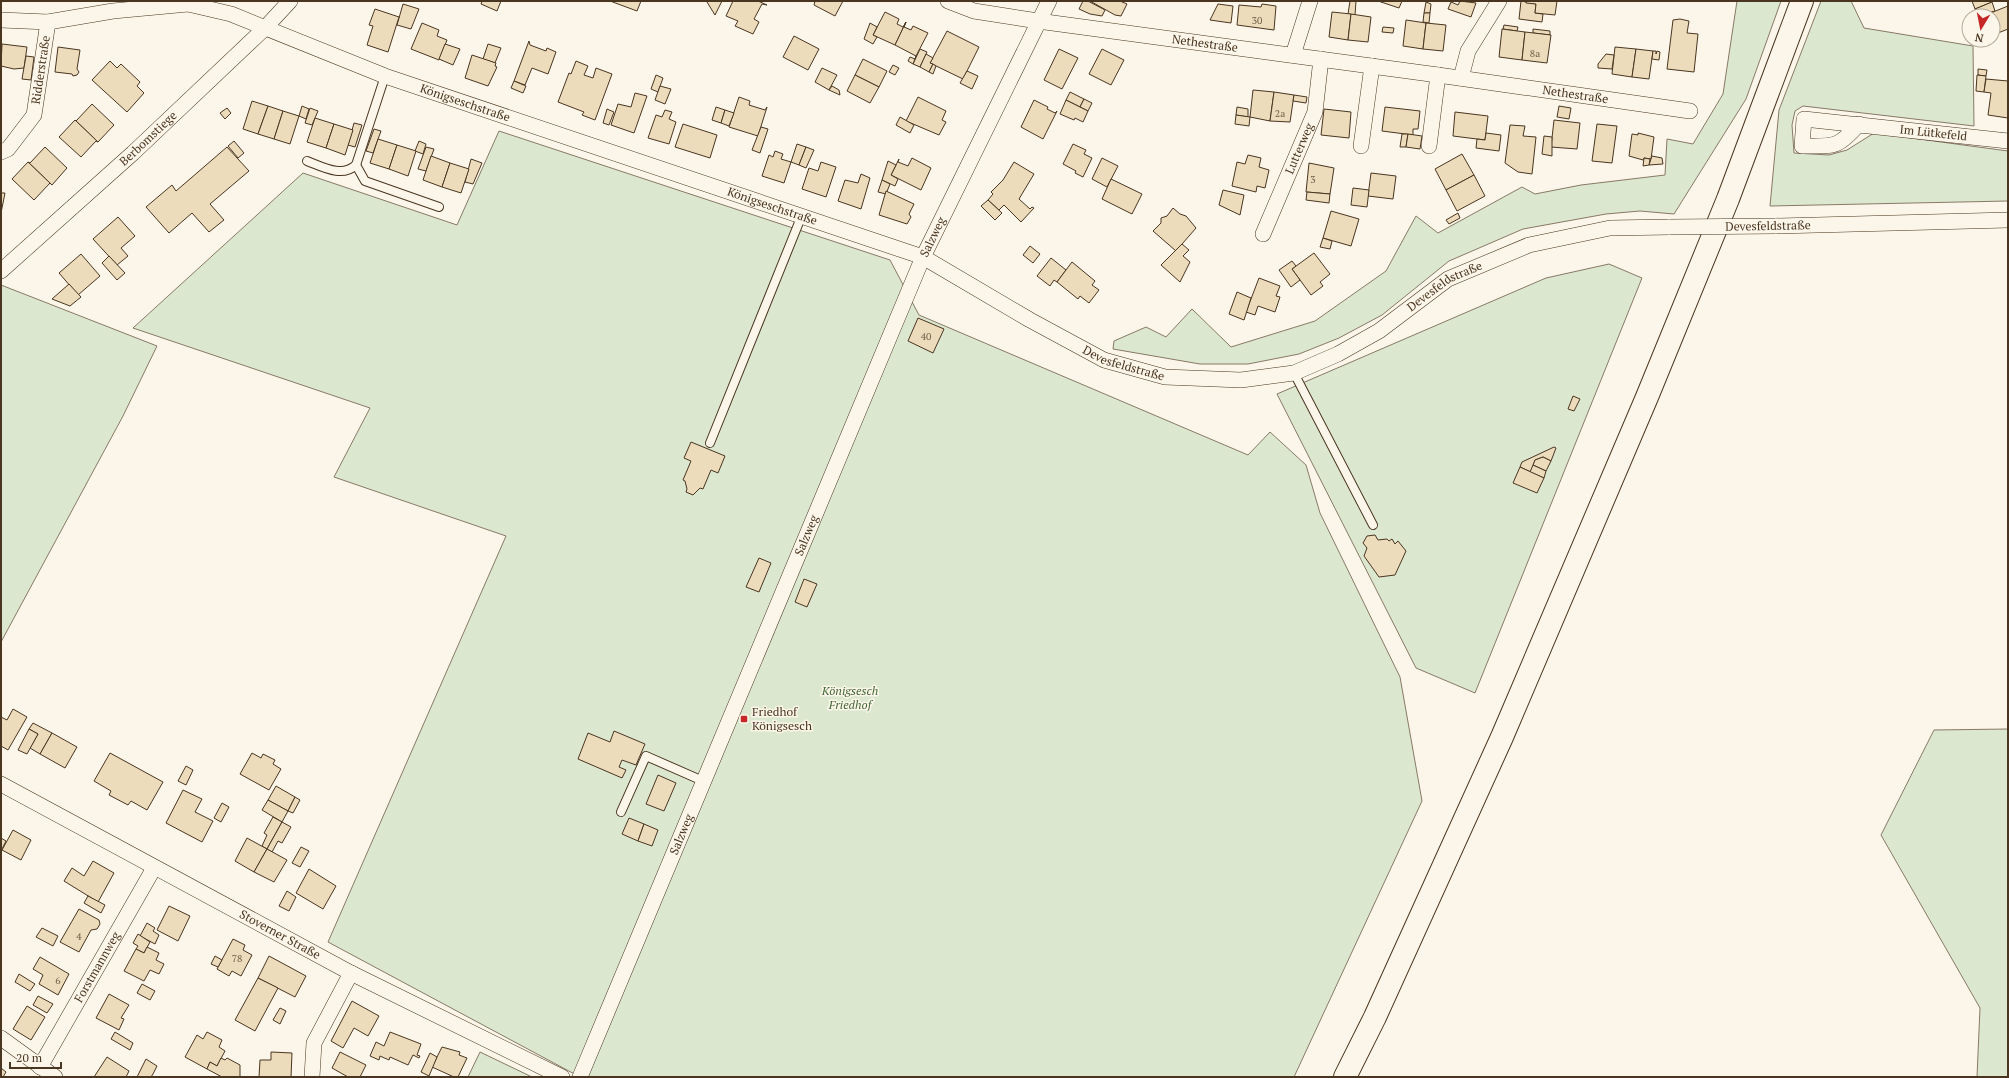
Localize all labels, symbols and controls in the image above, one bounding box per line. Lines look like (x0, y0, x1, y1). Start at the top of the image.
north arrow (1961, 8, 2001, 48)
house number: 30 (1252, 14, 1262, 27)
text: N (1973, 30, 1985, 45)
street label: Nethestraße (1171, 31, 1239, 55)
street label: Ridderstraße (28, 34, 53, 105)
house number: 8a (1530, 47, 1540, 60)
street label: Königseschstraße (418, 80, 512, 125)
street label: Nethestraße (1541, 82, 1609, 106)
house number: 2a (1275, 107, 1285, 120)
street label: Berbomstiege (116, 108, 180, 169)
street label: Lutterweg (1281, 120, 1317, 176)
street label: Im Lütkefeld (1899, 121, 1968, 144)
house number: 3 (1310, 173, 1316, 186)
street label: Königseschstraße (725, 184, 819, 228)
street label: Salzweg (916, 214, 949, 259)
street label: Devesfeldstraße (1725, 217, 1811, 234)
street label: Devesfeldstraße (1404, 258, 1484, 314)
house number: 40 (921, 330, 931, 343)
street label: Devesfeldstraße (1080, 342, 1166, 384)
street label: Salzweg (791, 512, 822, 558)
park label: Königsesch Friedhof (821, 683, 878, 712)
place label: Friedhof Königsesch (752, 704, 812, 733)
marker: Friedhof Königsesch (739, 714, 749, 724)
street label: Salzweg (666, 811, 696, 857)
street label: Stoverner Straße (237, 906, 323, 962)
street label: Forstmannweg (71, 928, 123, 1005)
house number: 4 (76, 930, 82, 943)
house number: 78 (232, 952, 242, 965)
house number: 6 (55, 974, 61, 987)
scale bar (10, 1044, 61, 1070)
text: 20 m (16, 1050, 43, 1065)

